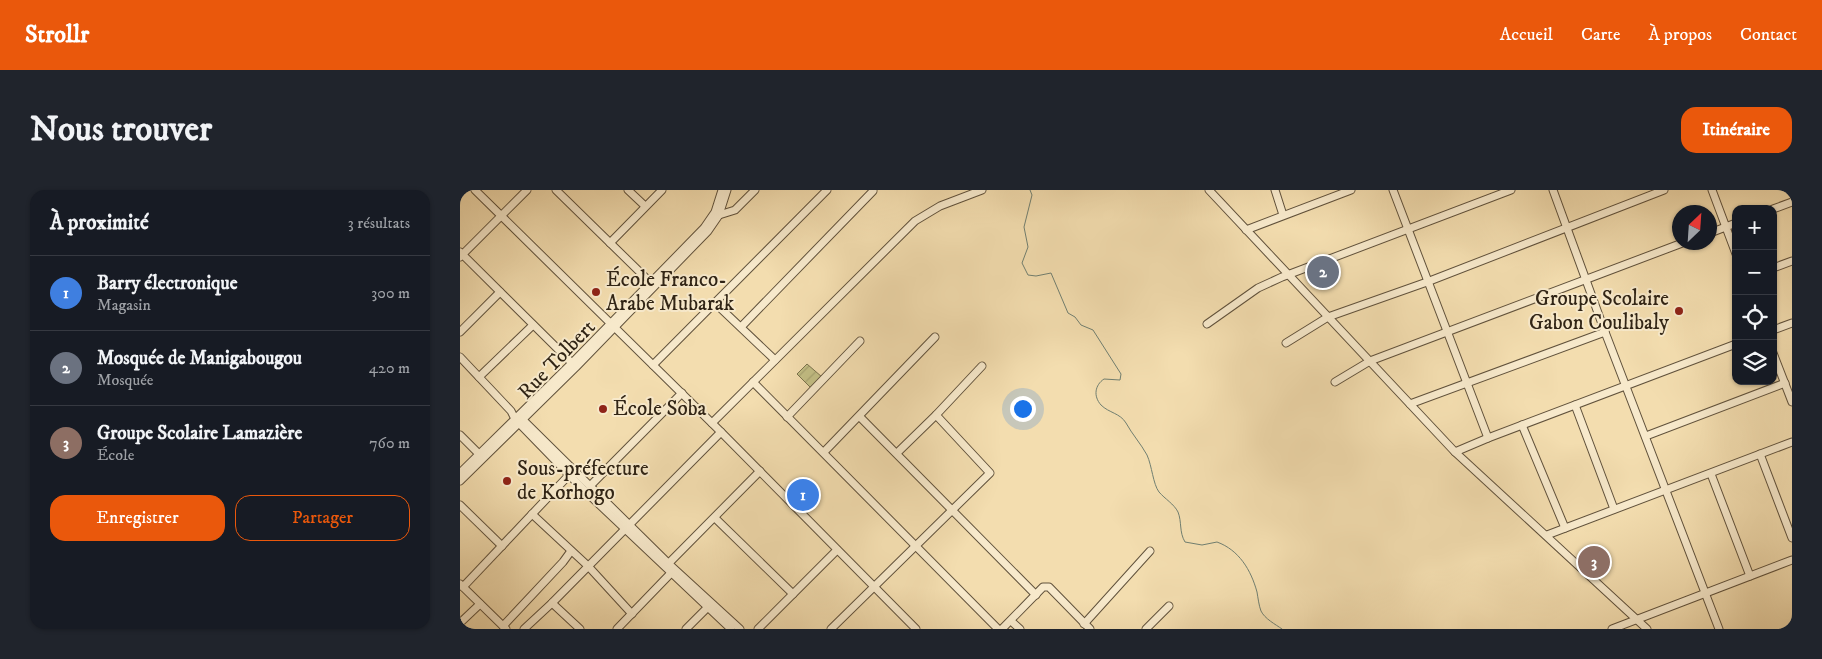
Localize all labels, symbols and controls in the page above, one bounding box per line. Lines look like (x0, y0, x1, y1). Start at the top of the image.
text: Strollr (25, 20, 89, 50)
text: Accueil (1500, 24, 1553, 46)
text: Carte (1581, 24, 1620, 46)
text: À propos (1648, 24, 1712, 46)
text: Contact (1740, 24, 1797, 46)
button: Itinéraire (1681, 107, 1792, 153)
text: Nous trouver (30, 108, 212, 152)
north arrow (1672, 205, 1717, 250)
map controls (1732, 205, 1777, 385)
button: + (1732, 205, 1777, 250)
text: À proximité (50, 210, 149, 236)
text: 3 résultats (348, 213, 410, 233)
button: − (1732, 250, 1777, 295)
pin: 2 (1307, 253, 1339, 291)
place label: École Franco- Arabe Mubarak (606, 266, 735, 317)
text: Barry électronique (97, 272, 238, 295)
text: 1 (63, 283, 69, 303)
text: 300 m (371, 283, 410, 303)
marker: École Franco- Arabe Mubarak (590, 286, 602, 298)
place label: Groupe Scolaire Gabon Coulibaly (1529, 286, 1670, 336)
text: Magasin (97, 295, 151, 315)
button: locate (1732, 295, 1777, 340)
marker: Groupe Scolaire Gabon Coulibaly (1673, 305, 1685, 317)
street label: Rue Tolbert (513, 315, 601, 405)
button: layers (1732, 340, 1777, 385)
text: Mosquée de Manigabougou (97, 347, 302, 370)
text: 2 (62, 358, 70, 378)
text: 420 m (369, 358, 410, 378)
text: Mosquée (97, 370, 153, 390)
place label: École Soba (613, 395, 707, 422)
your location (1010, 396, 1036, 422)
marker: École Soba (597, 403, 609, 415)
text: Groupe Scolaire Lamazière (97, 422, 302, 445)
text: 3 (63, 433, 69, 453)
text: 760 m (369, 433, 410, 453)
text: École (97, 445, 134, 465)
place label: Sous-préfecture de Korhogo (517, 456, 649, 506)
marker: Sous-préfecture de Korhogo (501, 475, 513, 487)
pin: 1 (787, 476, 819, 514)
button: Enregistrer (50, 495, 225, 541)
button: Partager (235, 495, 410, 541)
pin: 3 (1578, 543, 1610, 581)

